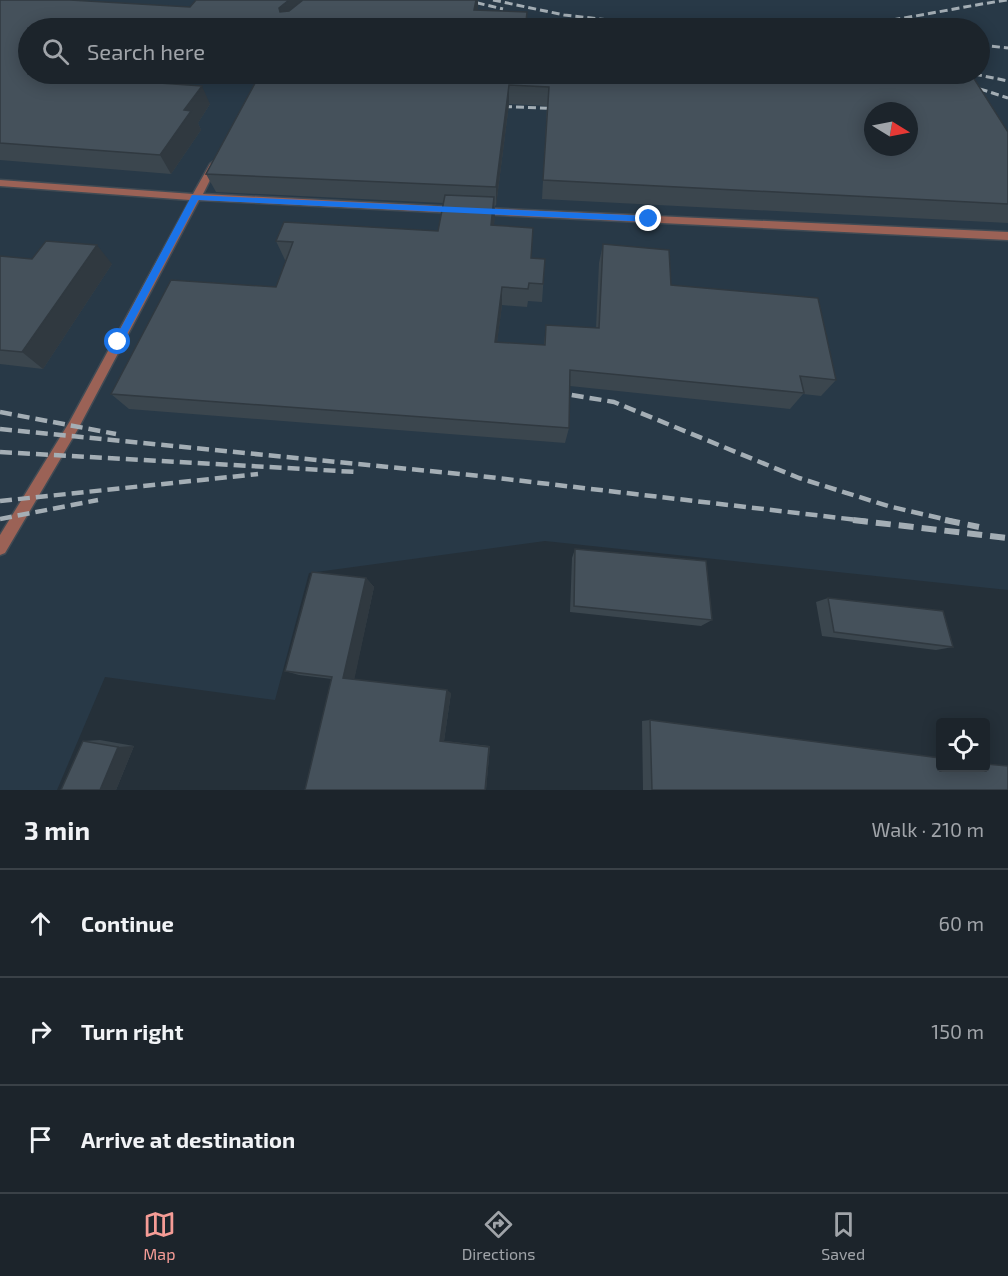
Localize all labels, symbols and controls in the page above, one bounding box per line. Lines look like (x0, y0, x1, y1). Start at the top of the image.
search box (18, 18, 990, 84)
icon: search (39, 35, 72, 68)
text: Search here (87, 38, 205, 64)
north arrow (864, 102, 918, 156)
route end (635, 205, 661, 231)
route start (104, 328, 130, 354)
map controls (936, 718, 990, 772)
button: locate (936, 718, 990, 772)
text: 3 min (24, 814, 90, 845)
text: Walk · 210 m (872, 817, 984, 841)
icon: ahead (24, 907, 57, 940)
text: Continue (81, 910, 174, 936)
text: 60 m (939, 911, 984, 935)
icon: right (24, 1015, 57, 1048)
text: Turn right (81, 1018, 183, 1044)
text: 150 m (931, 1019, 984, 1043)
icon: arrive (24, 1123, 57, 1156)
text: Arrive at destination (81, 1126, 295, 1152)
tab: Map (143, 1208, 176, 1263)
tab: Directions (462, 1208, 535, 1263)
tab: Saved (821, 1208, 865, 1263)

